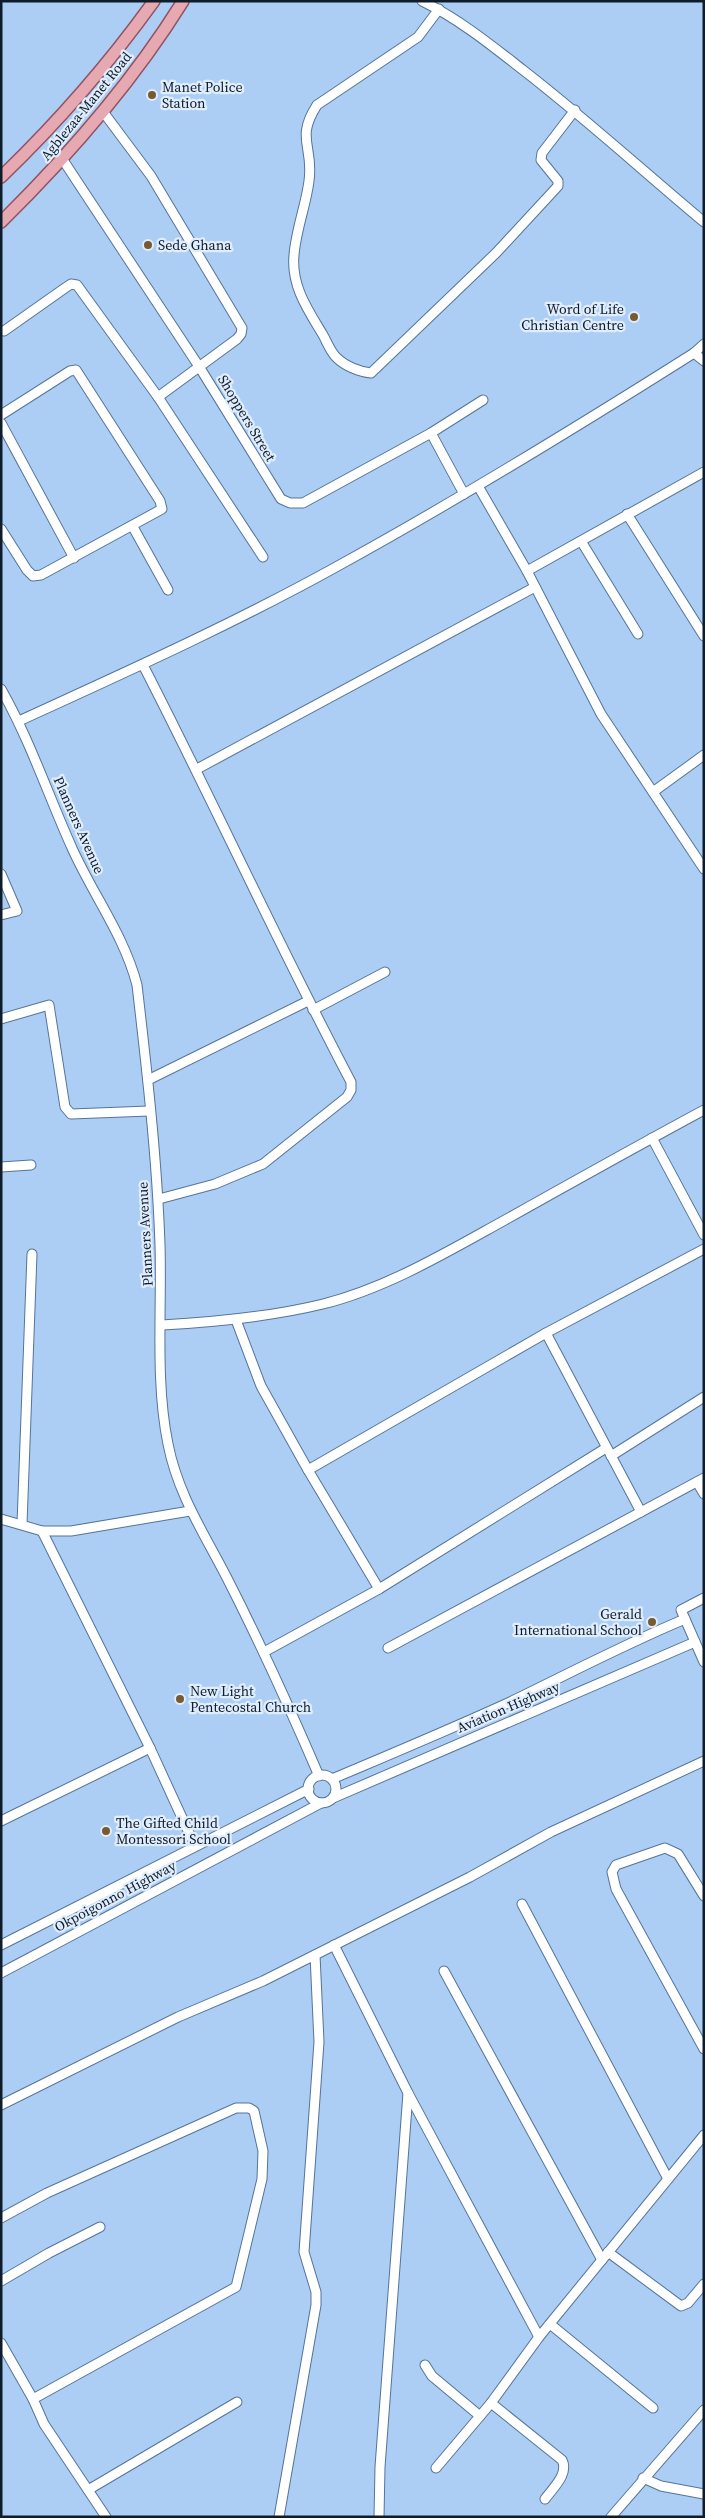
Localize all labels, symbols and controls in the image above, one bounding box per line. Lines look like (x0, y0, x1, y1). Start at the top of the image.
street label: Agblezaa-Manet Road (36, 47, 136, 165)
place label: Manet Police Station (162, 77, 243, 113)
marker: Manet Police Station (146, 89, 158, 101)
place label: Sede Ghana (158, 235, 232, 255)
marker: Sede Ghana (142, 239, 154, 251)
place label: Word of Life Christian Centre (521, 299, 624, 335)
marker: Word of Life Christian Centre (628, 311, 640, 323)
street label: Shoppers Street (213, 371, 281, 465)
street label: Planners Avenue (49, 773, 109, 877)
street label: Planners Avenue (132, 1181, 158, 1287)
place label: Gerald International School (514, 1604, 642, 1640)
marker: Gerald International School (646, 1616, 658, 1628)
street label: Aviation Highway (454, 1676, 563, 1738)
place label: New Light Pentecostal Church (190, 1681, 311, 1717)
marker: New Light Pentecostal Church (174, 1693, 186, 1705)
place label: The Gifted Child Montessori School (116, 1813, 231, 1849)
marker: The Gifted Child Montessori School (100, 1825, 112, 1837)
street label: Okpoigonno Highway (51, 1855, 180, 1937)

